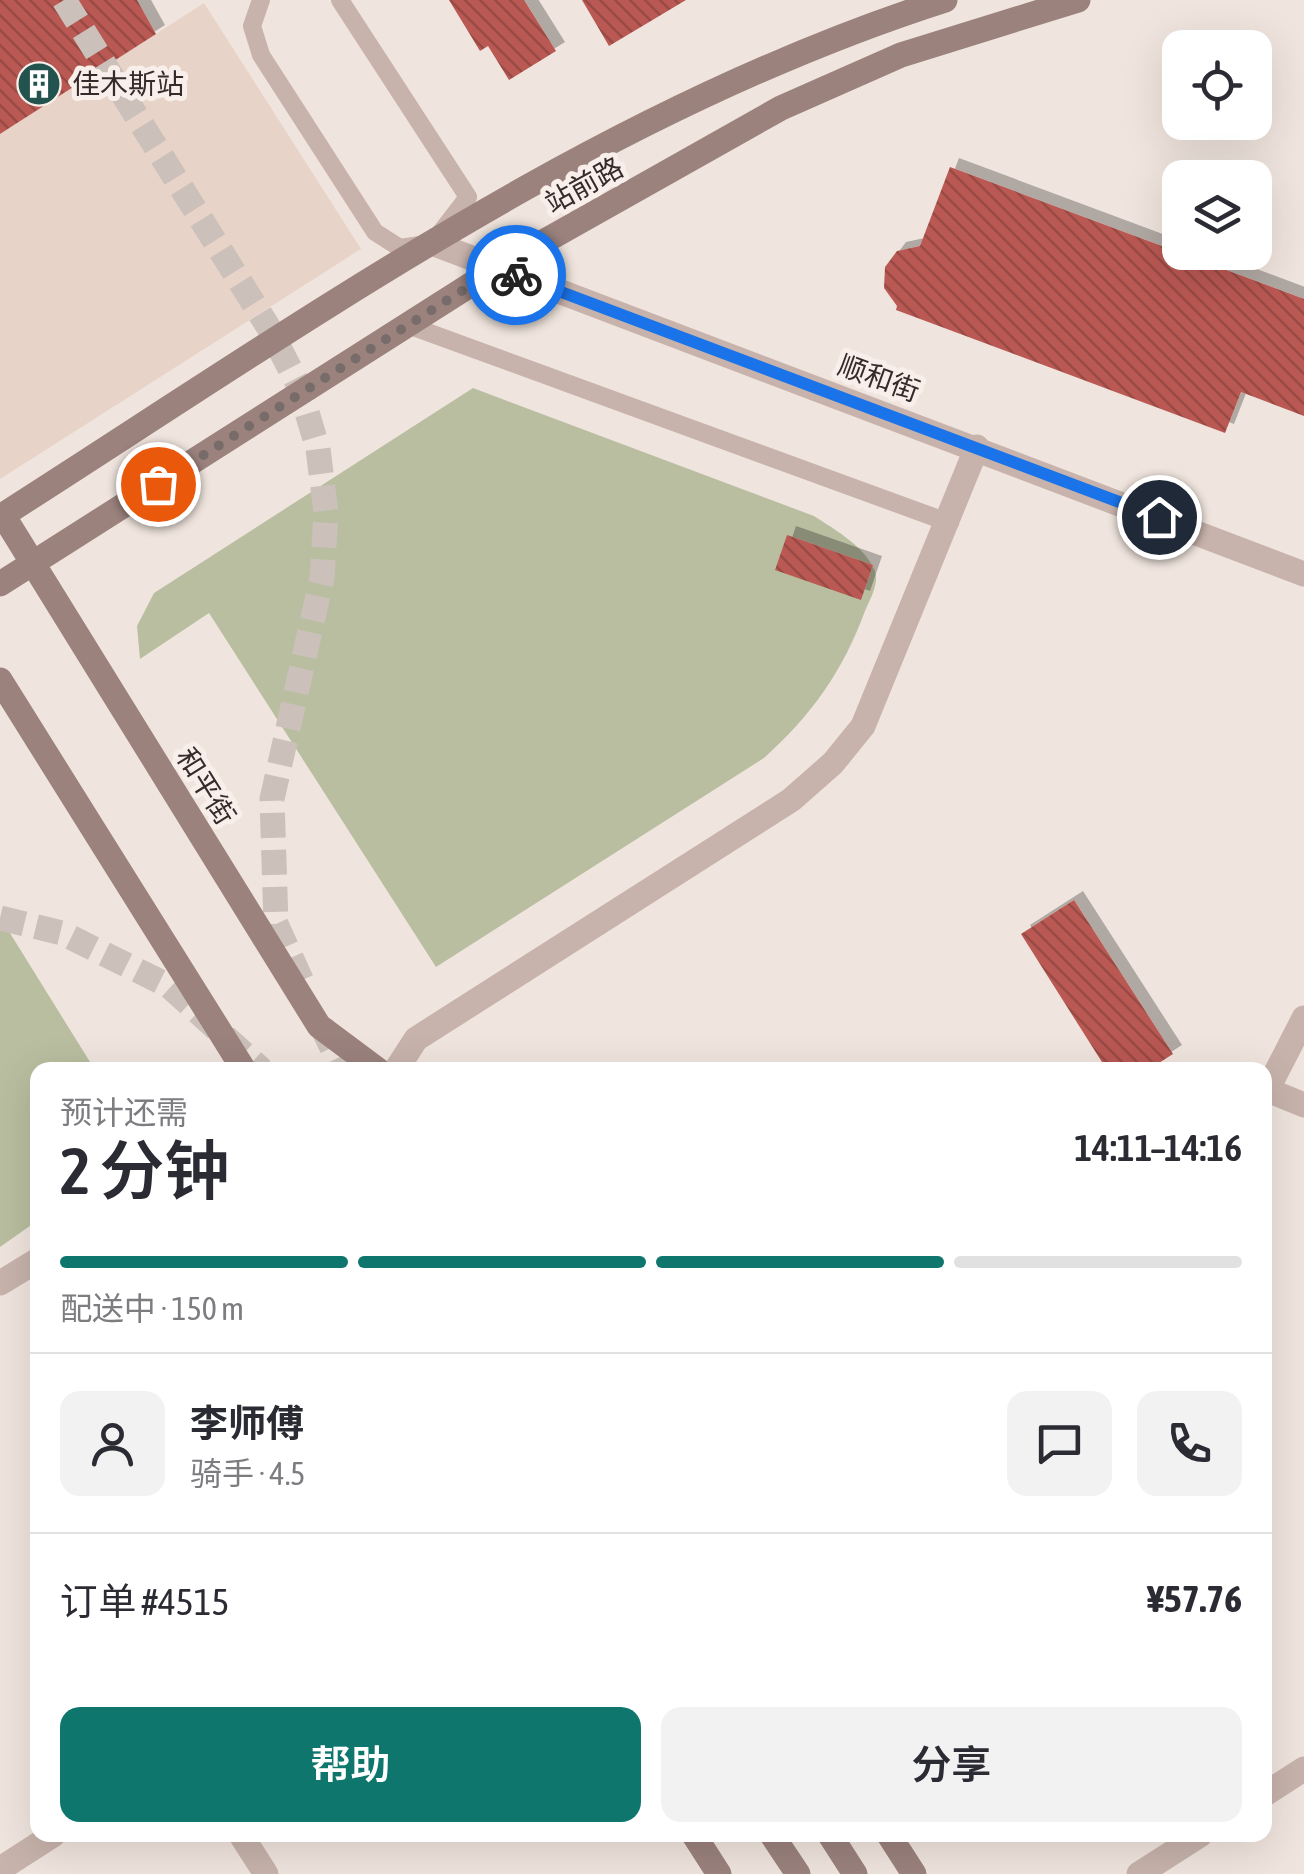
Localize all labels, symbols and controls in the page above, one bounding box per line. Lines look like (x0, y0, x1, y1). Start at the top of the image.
map controls (1162, 30, 1272, 270)
button: locate (1162, 30, 1272, 140)
building icon: 佳木斯站 (16, 61, 62, 107)
place label: 佳木斯站 (72, 68, 184, 100)
street label: 站前路 (540, 151, 628, 219)
button: layers (1162, 160, 1272, 270)
courier (466, 225, 566, 325)
icon: bike (489, 248, 544, 303)
street label: 顺和街 (834, 349, 924, 407)
pin (116, 442, 201, 527)
icon: bag (131, 457, 186, 512)
pin (1117, 475, 1202, 560)
icon: home (1132, 490, 1187, 545)
street label: 和平街 (170, 742, 242, 830)
text: 预计还需 (60, 1094, 188, 1131)
text: 14:11–14:16 (1074, 1126, 1242, 1169)
text: 2 分钟 (60, 1133, 229, 1208)
text: 配送中 · 150 m (60, 1290, 244, 1327)
button: person (60, 1391, 165, 1496)
button: chat (1007, 1391, 1112, 1496)
button: phone (1137, 1391, 1242, 1496)
text: 李师傅 (190, 1402, 304, 1445)
text: 骑手 · 4.5 (190, 1455, 305, 1492)
text: ¥57.76 (1147, 1577, 1242, 1620)
text: 订单 #4515 (60, 1580, 229, 1623)
button: 帮助 (60, 1707, 641, 1822)
button: 分享 (661, 1707, 1242, 1822)

